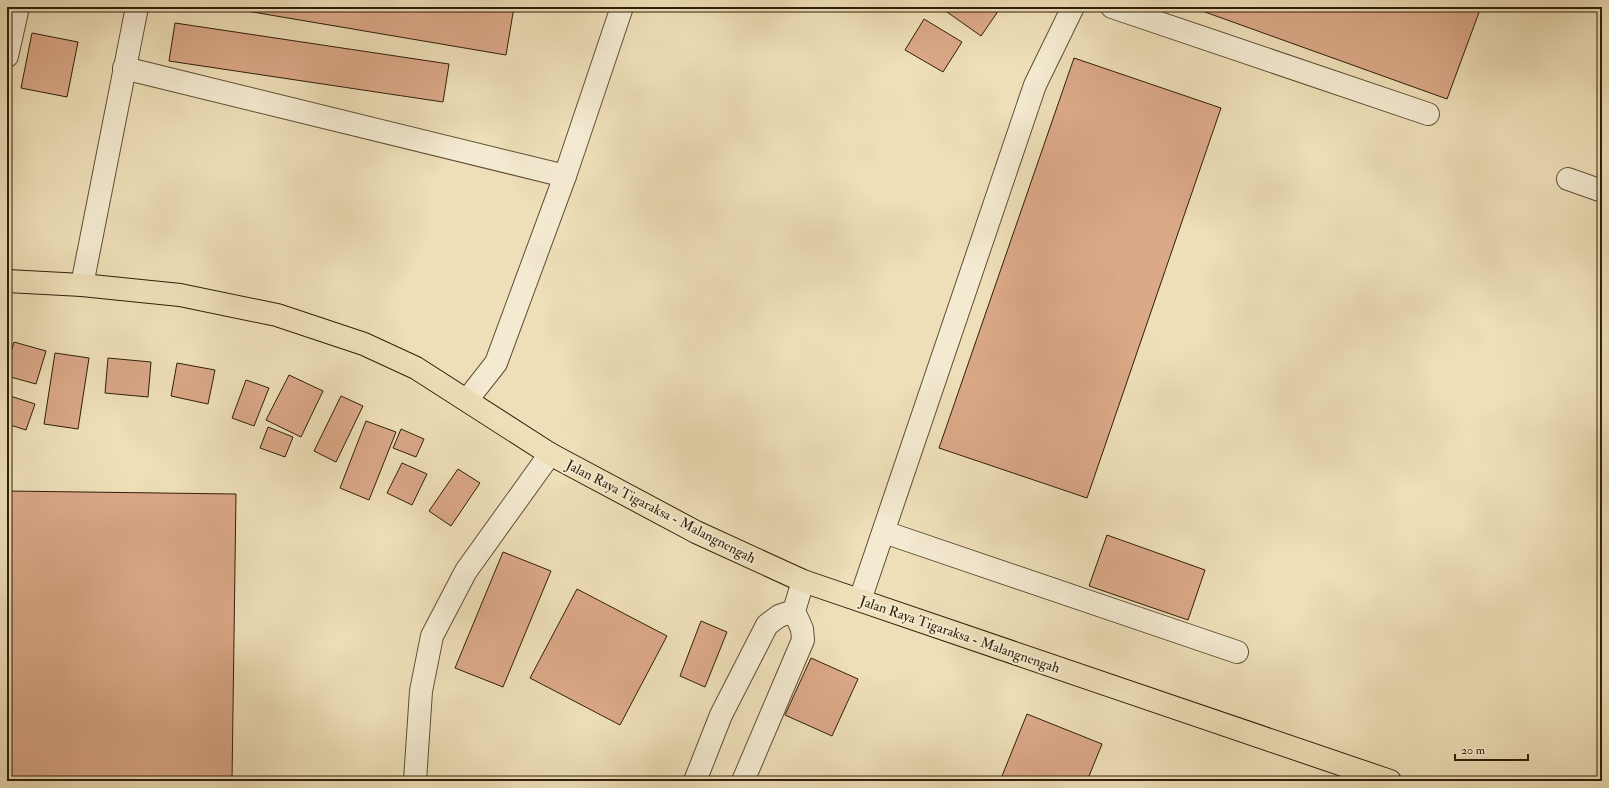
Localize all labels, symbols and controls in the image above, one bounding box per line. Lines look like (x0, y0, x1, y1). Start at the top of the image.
street label: Jalan Raya Tigaraksa - Malangnengah (562, 456, 759, 568)
street label: Jalan Raya Tigaraksa - Malangnengah (856, 592, 1063, 678)
scale bar (1455, 736, 1528, 762)
text: 20 m (1461, 743, 1486, 758)

